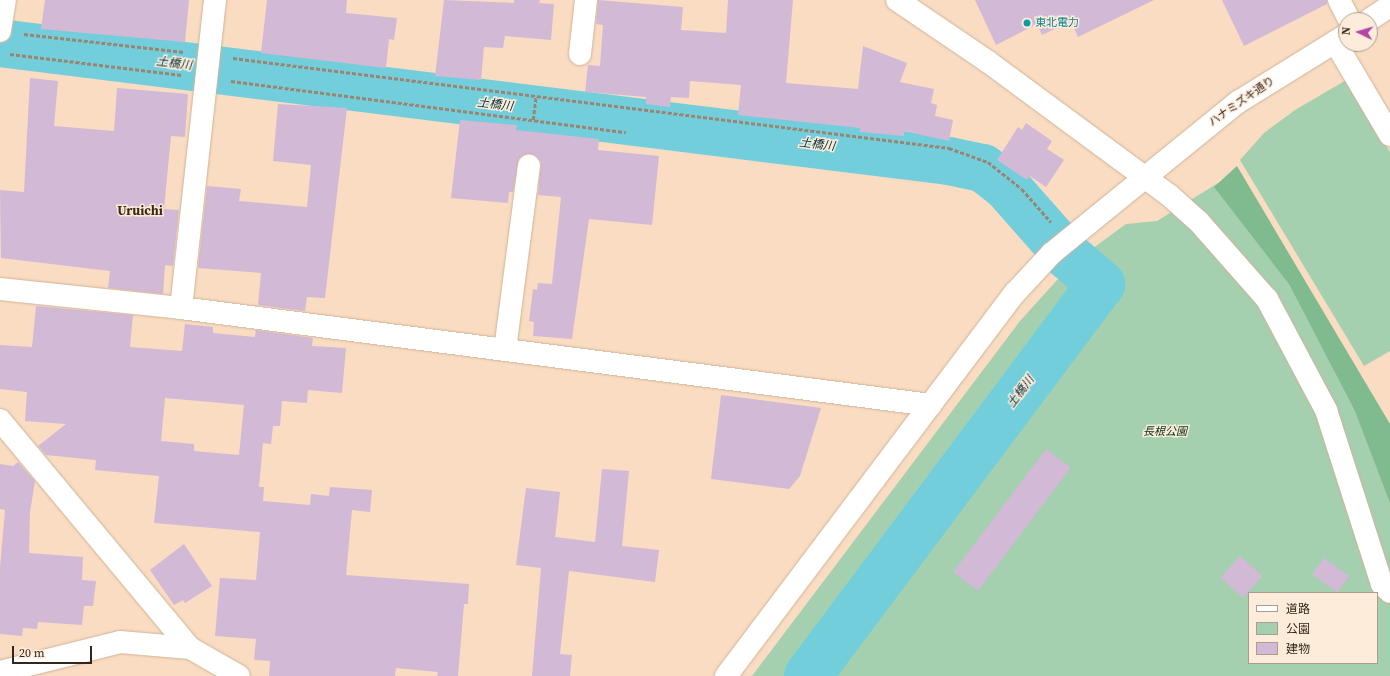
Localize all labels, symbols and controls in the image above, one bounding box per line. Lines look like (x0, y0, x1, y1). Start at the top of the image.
north arrow (1338, 12, 1378, 52)
place label: 東北電力 (1035, 16, 1079, 30)
marker: 東北電力 (1022, 18, 1032, 28)
text: N (1339, 26, 1354, 36)
water label: 土橋川 (155, 55, 193, 73)
street label: ハナミズキ通り (1207, 75, 1277, 129)
water label: 土橋川 (476, 96, 514, 114)
water label: 土橋川 (798, 136, 836, 154)
district label: Uruichi (117, 203, 163, 219)
water label: 土橋川 (1004, 373, 1038, 411)
park label: 長根公園 (1143, 425, 1187, 439)
legend (1248, 592, 1378, 664)
text: 道路 (1286, 601, 1310, 617)
text: 公園 (1286, 621, 1310, 637)
scale bar (14, 638, 94, 664)
text: 建物 (1286, 641, 1310, 657)
text: 20 m (19, 645, 45, 661)

